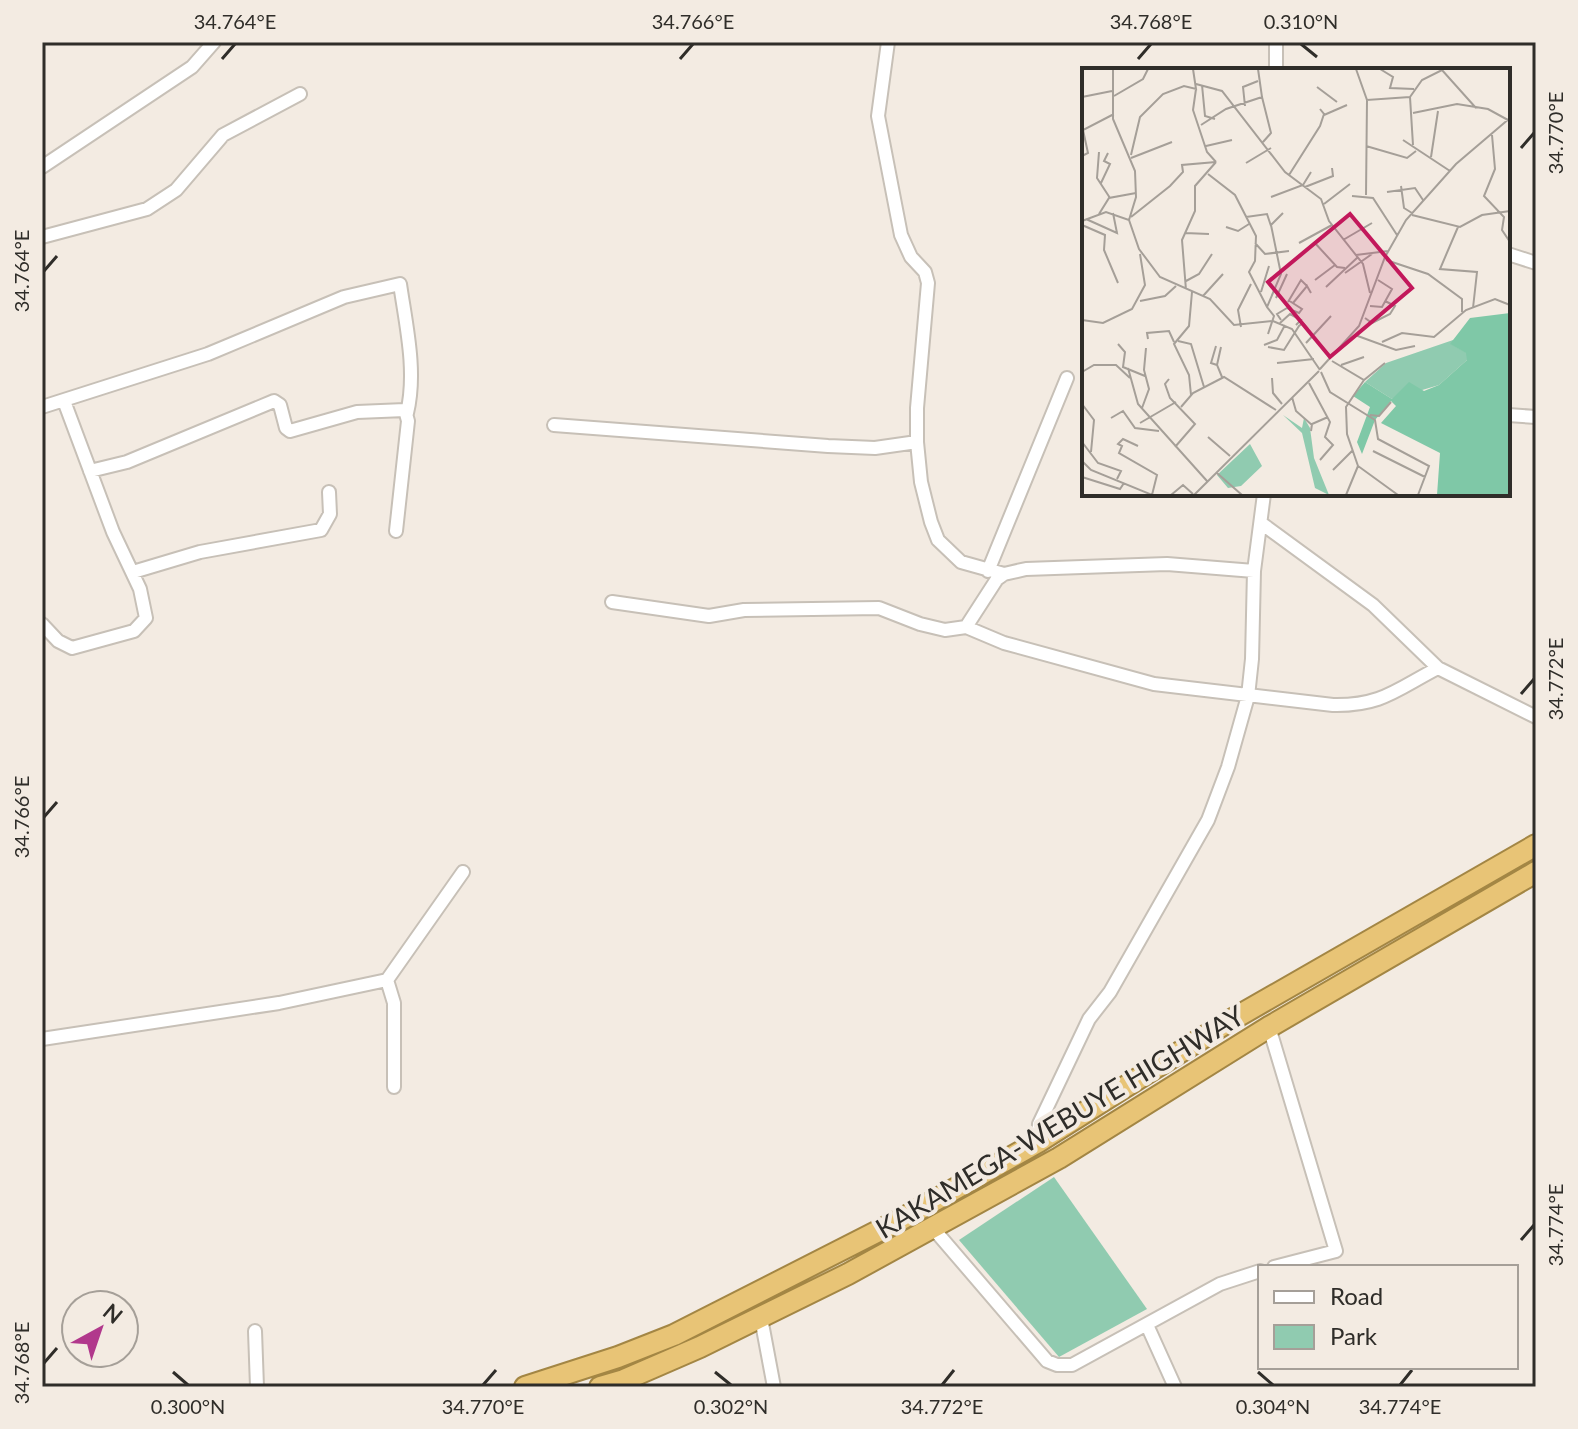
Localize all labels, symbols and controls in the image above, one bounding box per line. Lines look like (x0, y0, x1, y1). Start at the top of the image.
text: 34.764°E (194, 9, 276, 33)
text: 34.766°E (652, 9, 734, 33)
text: 34.768°E (1110, 9, 1192, 33)
text: 0.310°N (1264, 9, 1338, 33)
inset map (1082, 68, 1510, 496)
text: 34.770°E (1543, 92, 1567, 174)
text: 34.764°E (9, 230, 33, 312)
text: 34.772°E (1543, 638, 1567, 720)
text: 34.766°E (9, 776, 33, 858)
street label: KAKAMEGA-WEBUYE HIGHWAY (869, 997, 1250, 1245)
text: 34.774°E (1543, 1184, 1567, 1266)
legend (1258, 1265, 1518, 1369)
text: Road (1330, 1281, 1383, 1310)
north arrow (60, 1289, 140, 1369)
text: N (98, 1298, 128, 1329)
text: Park (1330, 1321, 1378, 1350)
text: 34.768°E (9, 1322, 33, 1404)
text: 0.300°N (151, 1394, 225, 1418)
text: 34.770°E (442, 1394, 524, 1418)
text: 0.302°N (694, 1394, 768, 1418)
text: 34.772°E (901, 1394, 983, 1418)
text: 0.304°N (1236, 1394, 1310, 1418)
text: 34.774°E (1359, 1394, 1441, 1418)

